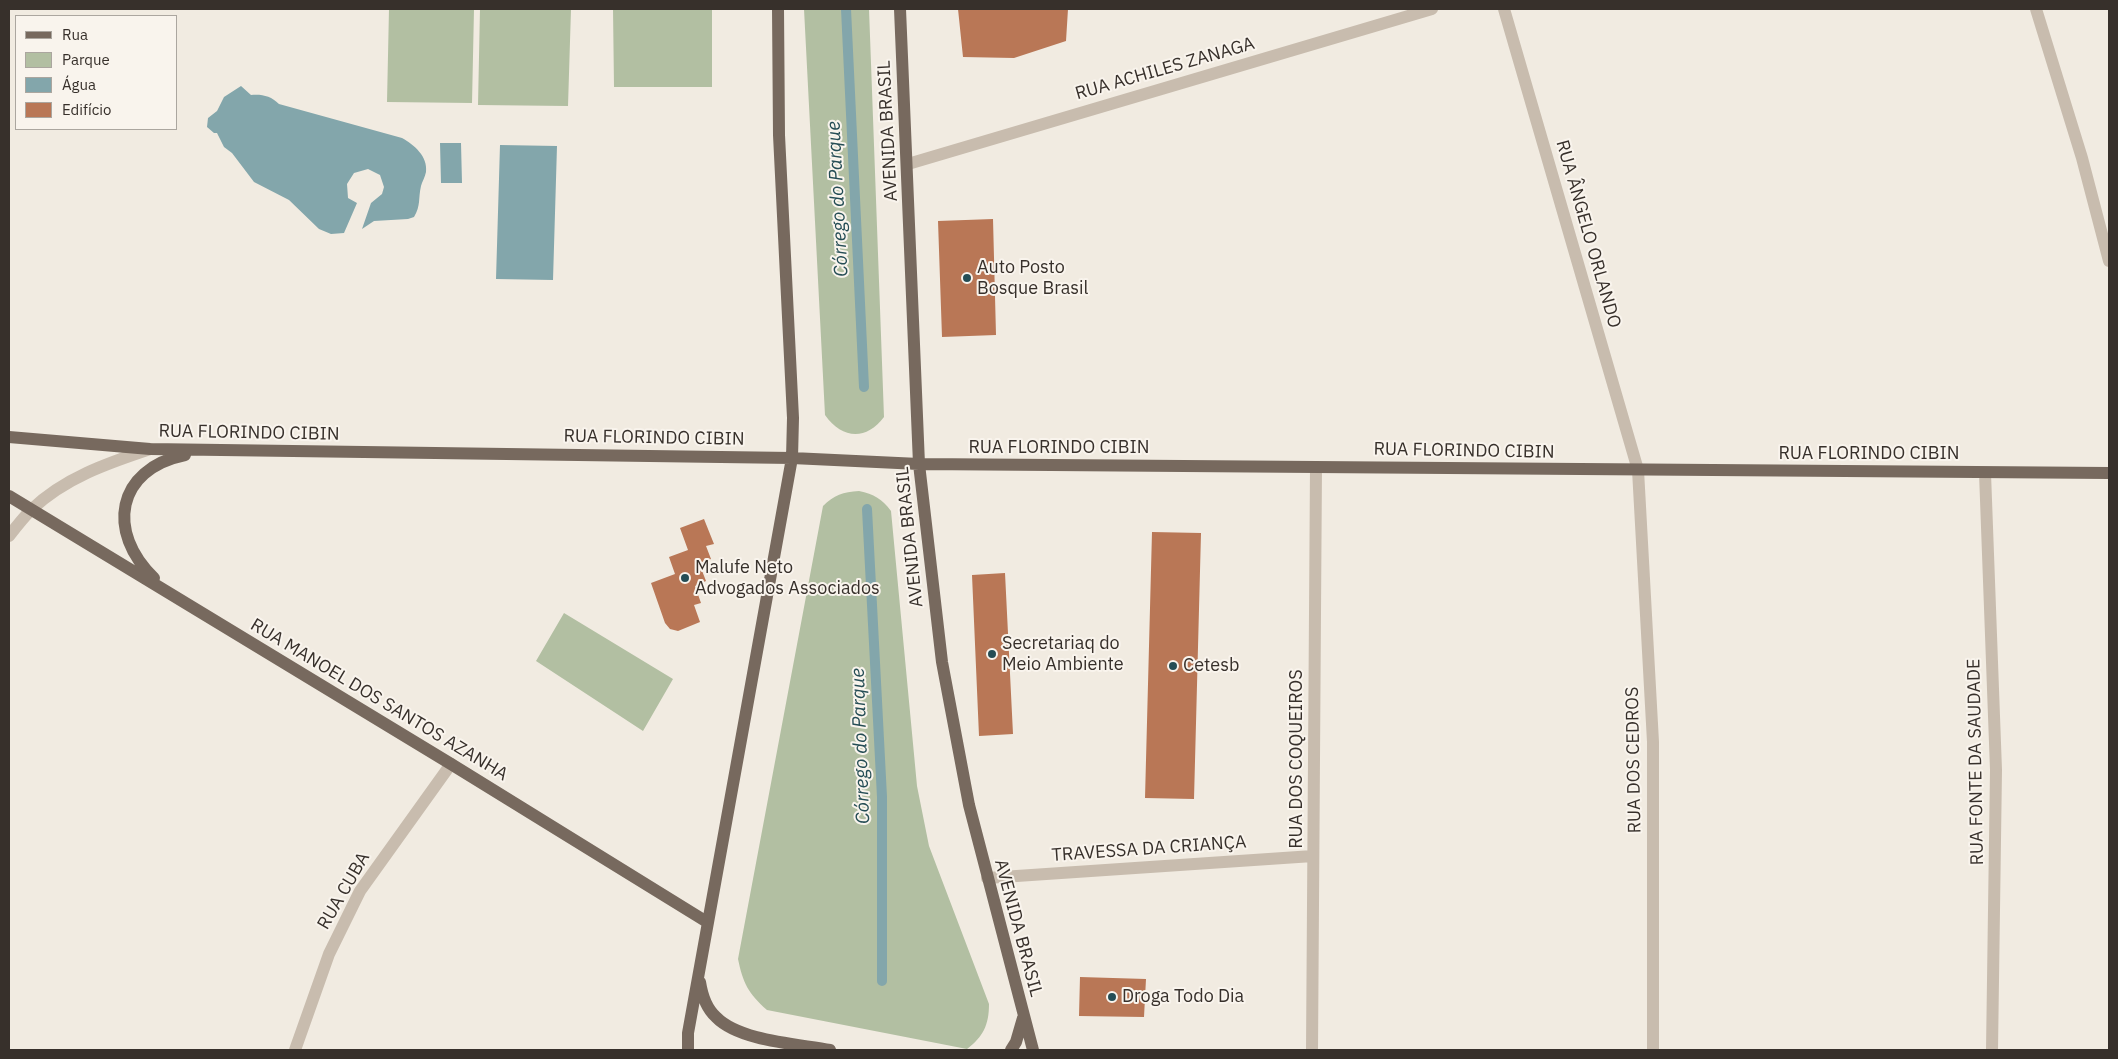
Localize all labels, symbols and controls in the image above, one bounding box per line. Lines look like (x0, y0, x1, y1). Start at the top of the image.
legend (15, 15, 178, 130)
text: Rua (62, 25, 88, 44)
street label: RUA ACHILES ZANAGA (1073, 33, 1257, 105)
text: Parque (62, 50, 110, 69)
street label: AVENIDA BRASIL (874, 60, 902, 202)
text: Água (62, 75, 96, 94)
text: Edifício (62, 100, 111, 119)
water label: Córrego do Parque (823, 121, 853, 277)
street label: RUA ÂNGELO ORLANDO (1551, 138, 1625, 330)
place label: Auto Posto Bosque Brasil (977, 257, 1088, 300)
marker: Auto Posto Bosque Brasil (961, 272, 973, 284)
street label: RUA FLORINDO CIBIN (158, 421, 340, 445)
street label: RUA FLORINDO CIBIN (563, 426, 745, 450)
street label: RUA FLORINDO CIBIN (969, 437, 1149, 459)
street label: RUA FLORINDO CIBIN (1373, 439, 1555, 463)
street label: RUA FLORINDO CIBIN (1779, 443, 1959, 465)
street label: AVENIDA BRASIL (892, 466, 928, 608)
place label: Malufe Neto Advogados Associados (695, 557, 880, 600)
marker: Malufe Neto Advogados Associados (679, 572, 691, 584)
street label: RUA MANOEL DOS SANTOS AZANHA (246, 614, 512, 786)
place label: Secretariaq do Meio Ambiente (1002, 633, 1124, 676)
marker: Secretariaq do Meio Ambiente (986, 648, 998, 660)
place label: Cetesb (1183, 655, 1239, 677)
street label: RUA FONTE DA SAUDADE (1963, 658, 1989, 866)
marker: Cetesb (1167, 660, 1179, 672)
water label: Córrego do Parque (847, 668, 875, 824)
street label: RUA DOS COQUEIROS (1286, 669, 1308, 849)
street label: RUA DOS CEDROS (1622, 686, 1646, 834)
street label: TRAVESSA DA CRIANÇA (1051, 831, 1247, 867)
street label: RUA CUBA (313, 849, 375, 933)
street label: AVENIDA BRASIL (989, 857, 1047, 999)
place label: Droga Todo Dia (1122, 986, 1244, 1008)
marker: Droga Todo Dia (1106, 991, 1118, 1003)

